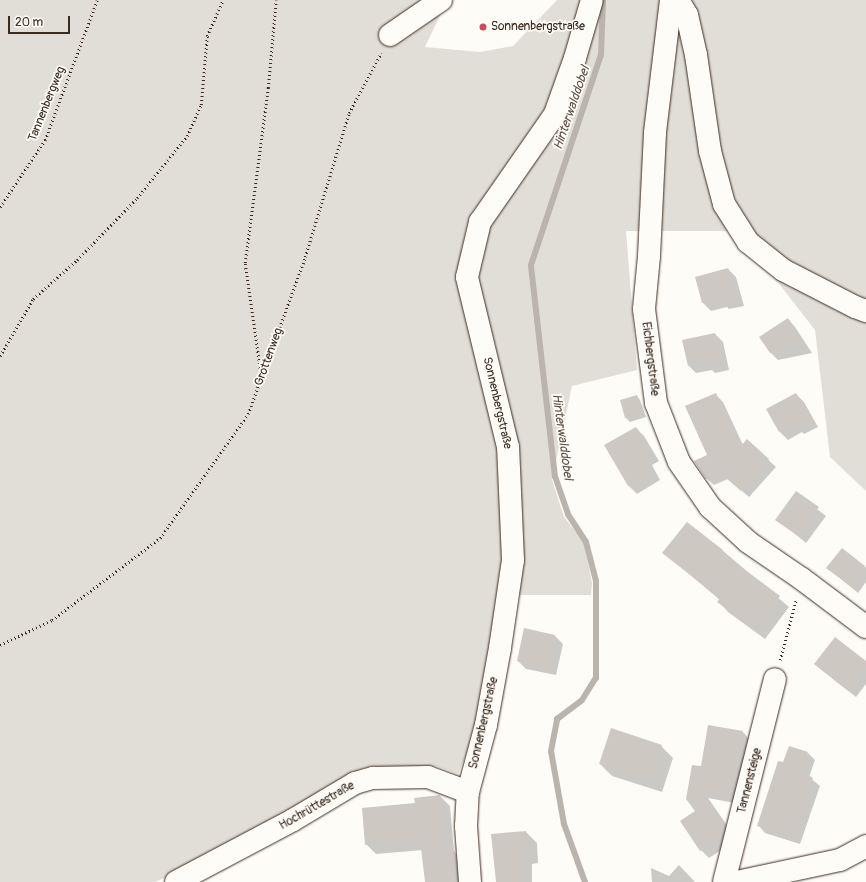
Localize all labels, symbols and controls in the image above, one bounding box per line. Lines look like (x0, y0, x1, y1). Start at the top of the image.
scale bar (10, 8, 72, 34)
text: 20 m (15, 15, 43, 30)
place label: Sonnenbergstraße (491, 20, 585, 34)
marker: Sonnenbergstraße (478, 22, 488, 32)
street label: Tannenbergweg (25, 64, 69, 144)
water label: Hinterwalddobel (550, 64, 594, 152)
street label: Eichbergstraße (638, 321, 662, 397)
street label: Grottenweg (252, 326, 286, 388)
street label: Sonnenbergstraße (479, 356, 515, 450)
water label: Hinterwalddobel (548, 393, 576, 481)
street label: Sonnenbergstraße (466, 676, 502, 770)
street label: Tannensteige (735, 747, 765, 815)
street label: Hochrüttestraße (277, 779, 357, 833)

